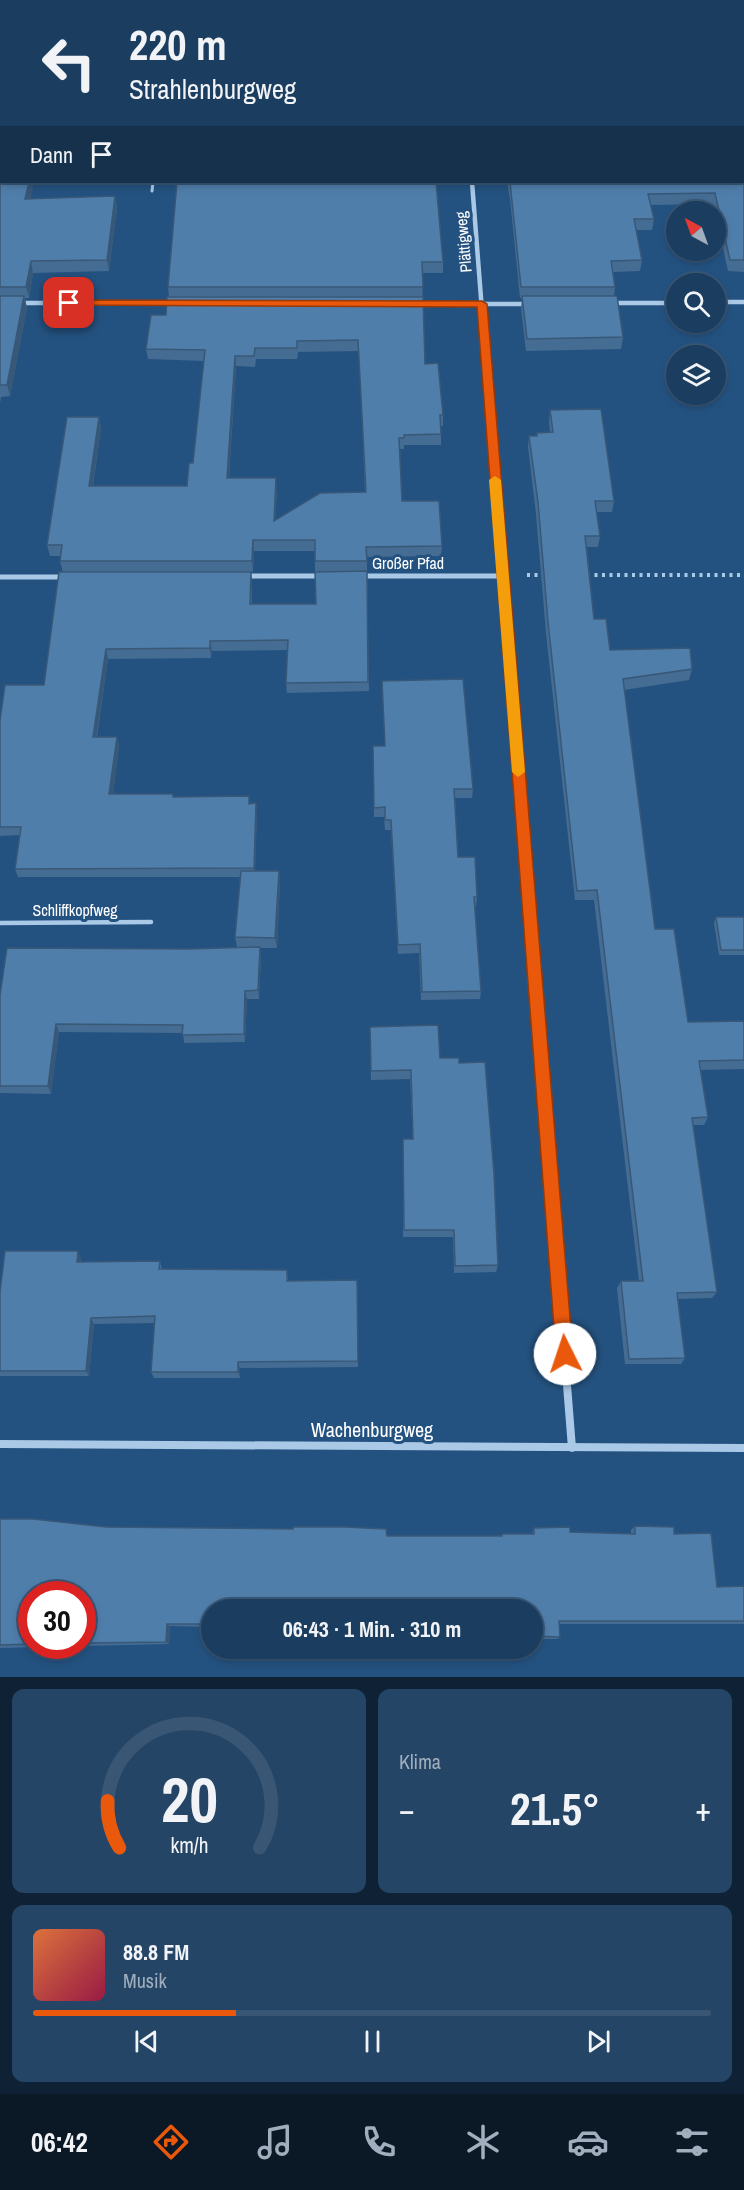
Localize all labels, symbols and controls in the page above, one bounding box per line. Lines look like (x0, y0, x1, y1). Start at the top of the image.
text: 220 m (129, 17, 227, 73)
icon: left (30, 24, 108, 102)
text: Strahlenburgweg (129, 71, 296, 107)
icon: arrive (85, 138, 118, 171)
text: Dann (30, 140, 73, 170)
north arrow (666, 201, 726, 261)
map controls (666, 201, 726, 405)
street label: Plättigweg (449, 210, 477, 273)
button: search (666, 273, 726, 333)
pin (43, 277, 94, 328)
icon: arrive (52, 286, 85, 319)
button: layers (666, 345, 726, 405)
street label: Großer Pfad (372, 552, 444, 574)
street label: Schliffkopfweg (32, 899, 118, 921)
position arrow (533, 1322, 597, 1386)
street label: Wachenburgweg (311, 1416, 433, 1443)
speed limit sign: 30 (18, 1581, 96, 1659)
text: 06:43 · 1 Min. · 310 m (283, 1614, 461, 1644)
text: Klima (399, 1748, 441, 1775)
text: 20 (161, 1757, 217, 1841)
text: 21.5° (510, 1778, 600, 1839)
text: − (399, 1787, 415, 1831)
text: + (695, 1787, 711, 1831)
text: km/h (170, 1831, 208, 1860)
text: 88.8 FM (123, 1937, 189, 1967)
text: Musik (123, 1967, 167, 1994)
icon: previous (130, 2025, 163, 2058)
icon: pause (356, 2025, 389, 2058)
icon: next (582, 2025, 615, 2058)
icon: directions (150, 2121, 192, 2163)
icon: music (254, 2121, 296, 2163)
icon: phone (358, 2121, 400, 2163)
icon: climate (462, 2121, 504, 2163)
icon: car (567, 2121, 609, 2163)
icon: filters (671, 2121, 713, 2163)
text: 06:42 (31, 2124, 88, 2160)

